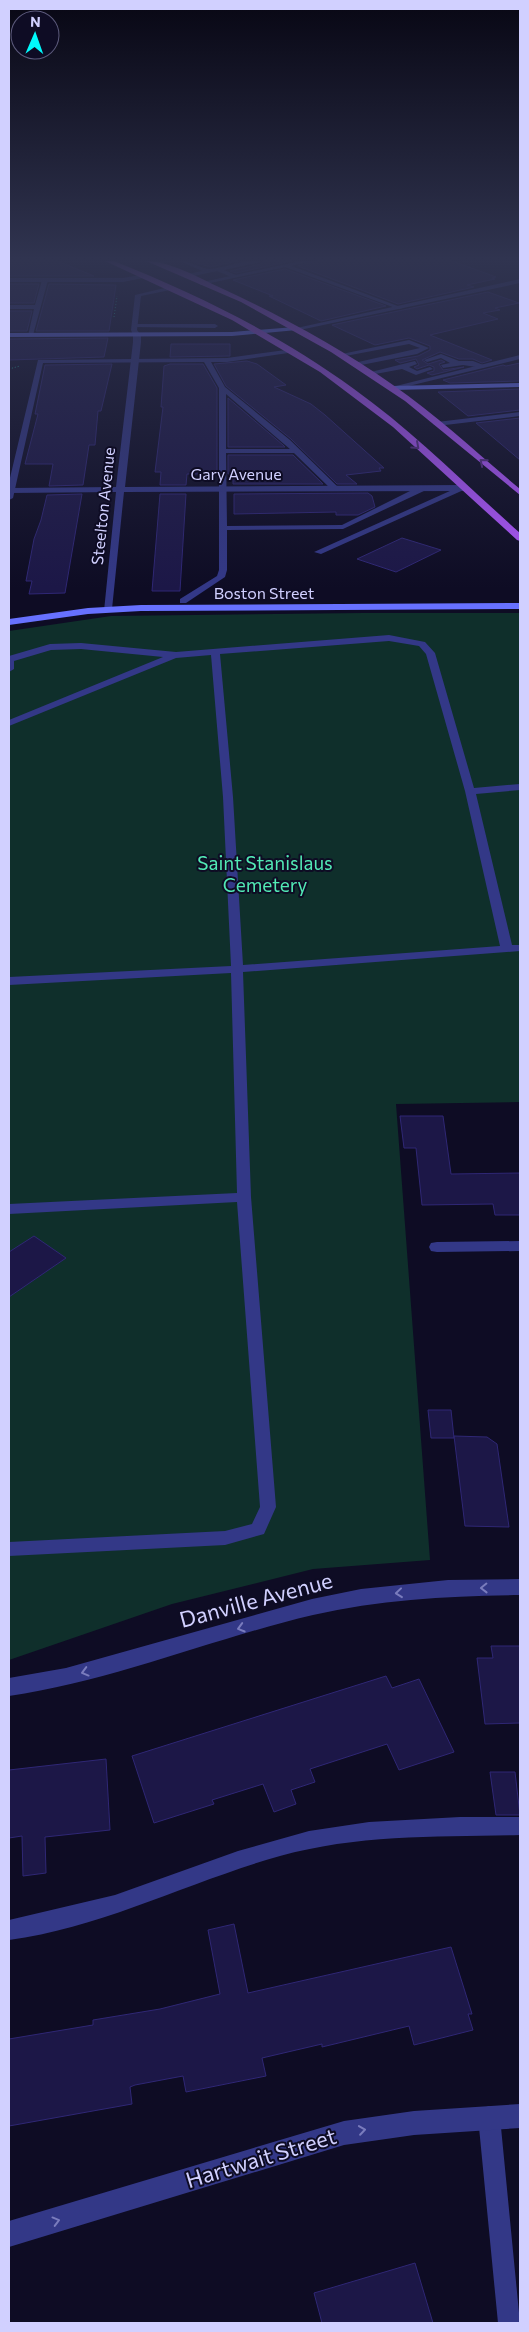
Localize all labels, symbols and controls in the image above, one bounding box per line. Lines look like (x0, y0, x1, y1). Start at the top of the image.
north arrow (10, 10, 60, 60)
text: N (30, 13, 41, 30)
one-way arrow (411, 440, 420, 449)
street label: Steelton Avenue (87, 446, 118, 566)
one-way arrow (480, 459, 489, 468)
street label: Gary Avenue (190, 464, 282, 483)
street label: Boston Street (214, 583, 315, 602)
park label: Saint Stanislaus Cemetery (197, 851, 333, 896)
street label: Danville Avenue (176, 1566, 335, 1633)
one-way arrow (480, 1583, 488, 1593)
one-way arrow (395, 1587, 403, 1598)
one-way arrow (238, 1623, 246, 1633)
one-way arrow (80, 1666, 89, 1677)
street label: Hartwait Street (182, 2122, 339, 2193)
one-way arrow (359, 2125, 367, 2136)
one-way arrow (51, 2216, 60, 2227)

